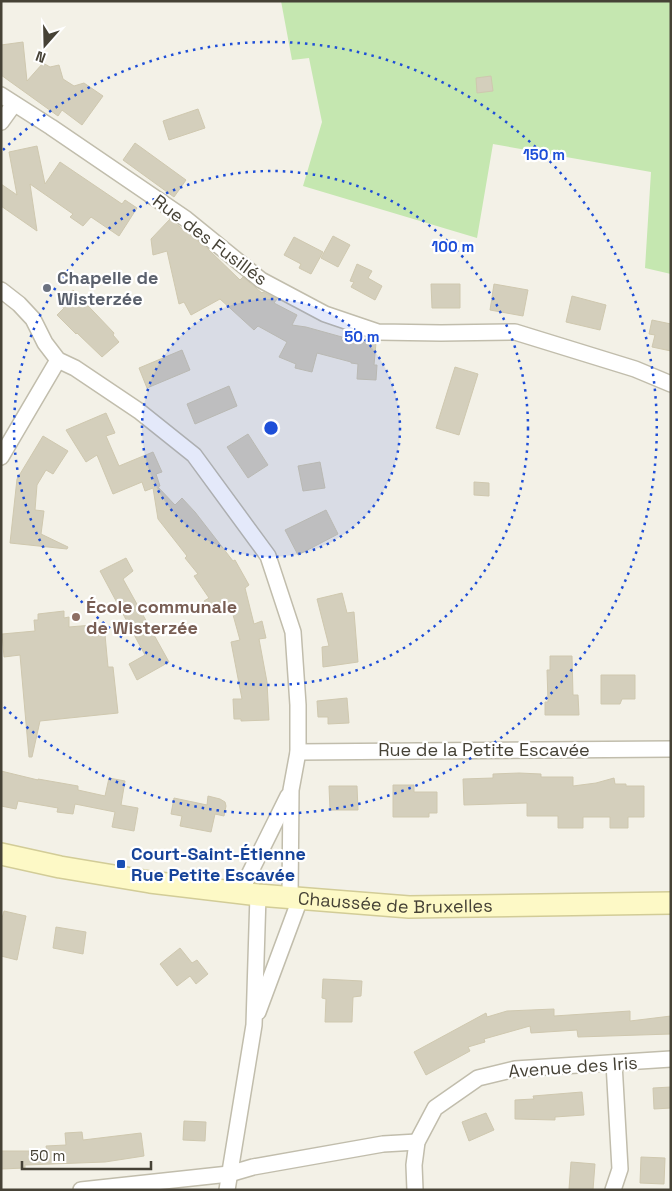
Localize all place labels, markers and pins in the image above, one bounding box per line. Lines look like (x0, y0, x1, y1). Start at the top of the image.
place label: Chapelle de Wisterzée (57, 266, 158, 310)
marker: Chapelle de Wisterzée (41, 282, 53, 294)
centre of rings (262, 419, 280, 437)
place label: École communale de Wisterzée (86, 595, 237, 639)
marker: École communale de Wisterzée (70, 611, 82, 623)
place label: Court-Saint-Étienne Rue Petite Escavée (131, 842, 306, 886)
marker: Court-Saint-Étienne Rue Petite Escavée (115, 858, 127, 870)

